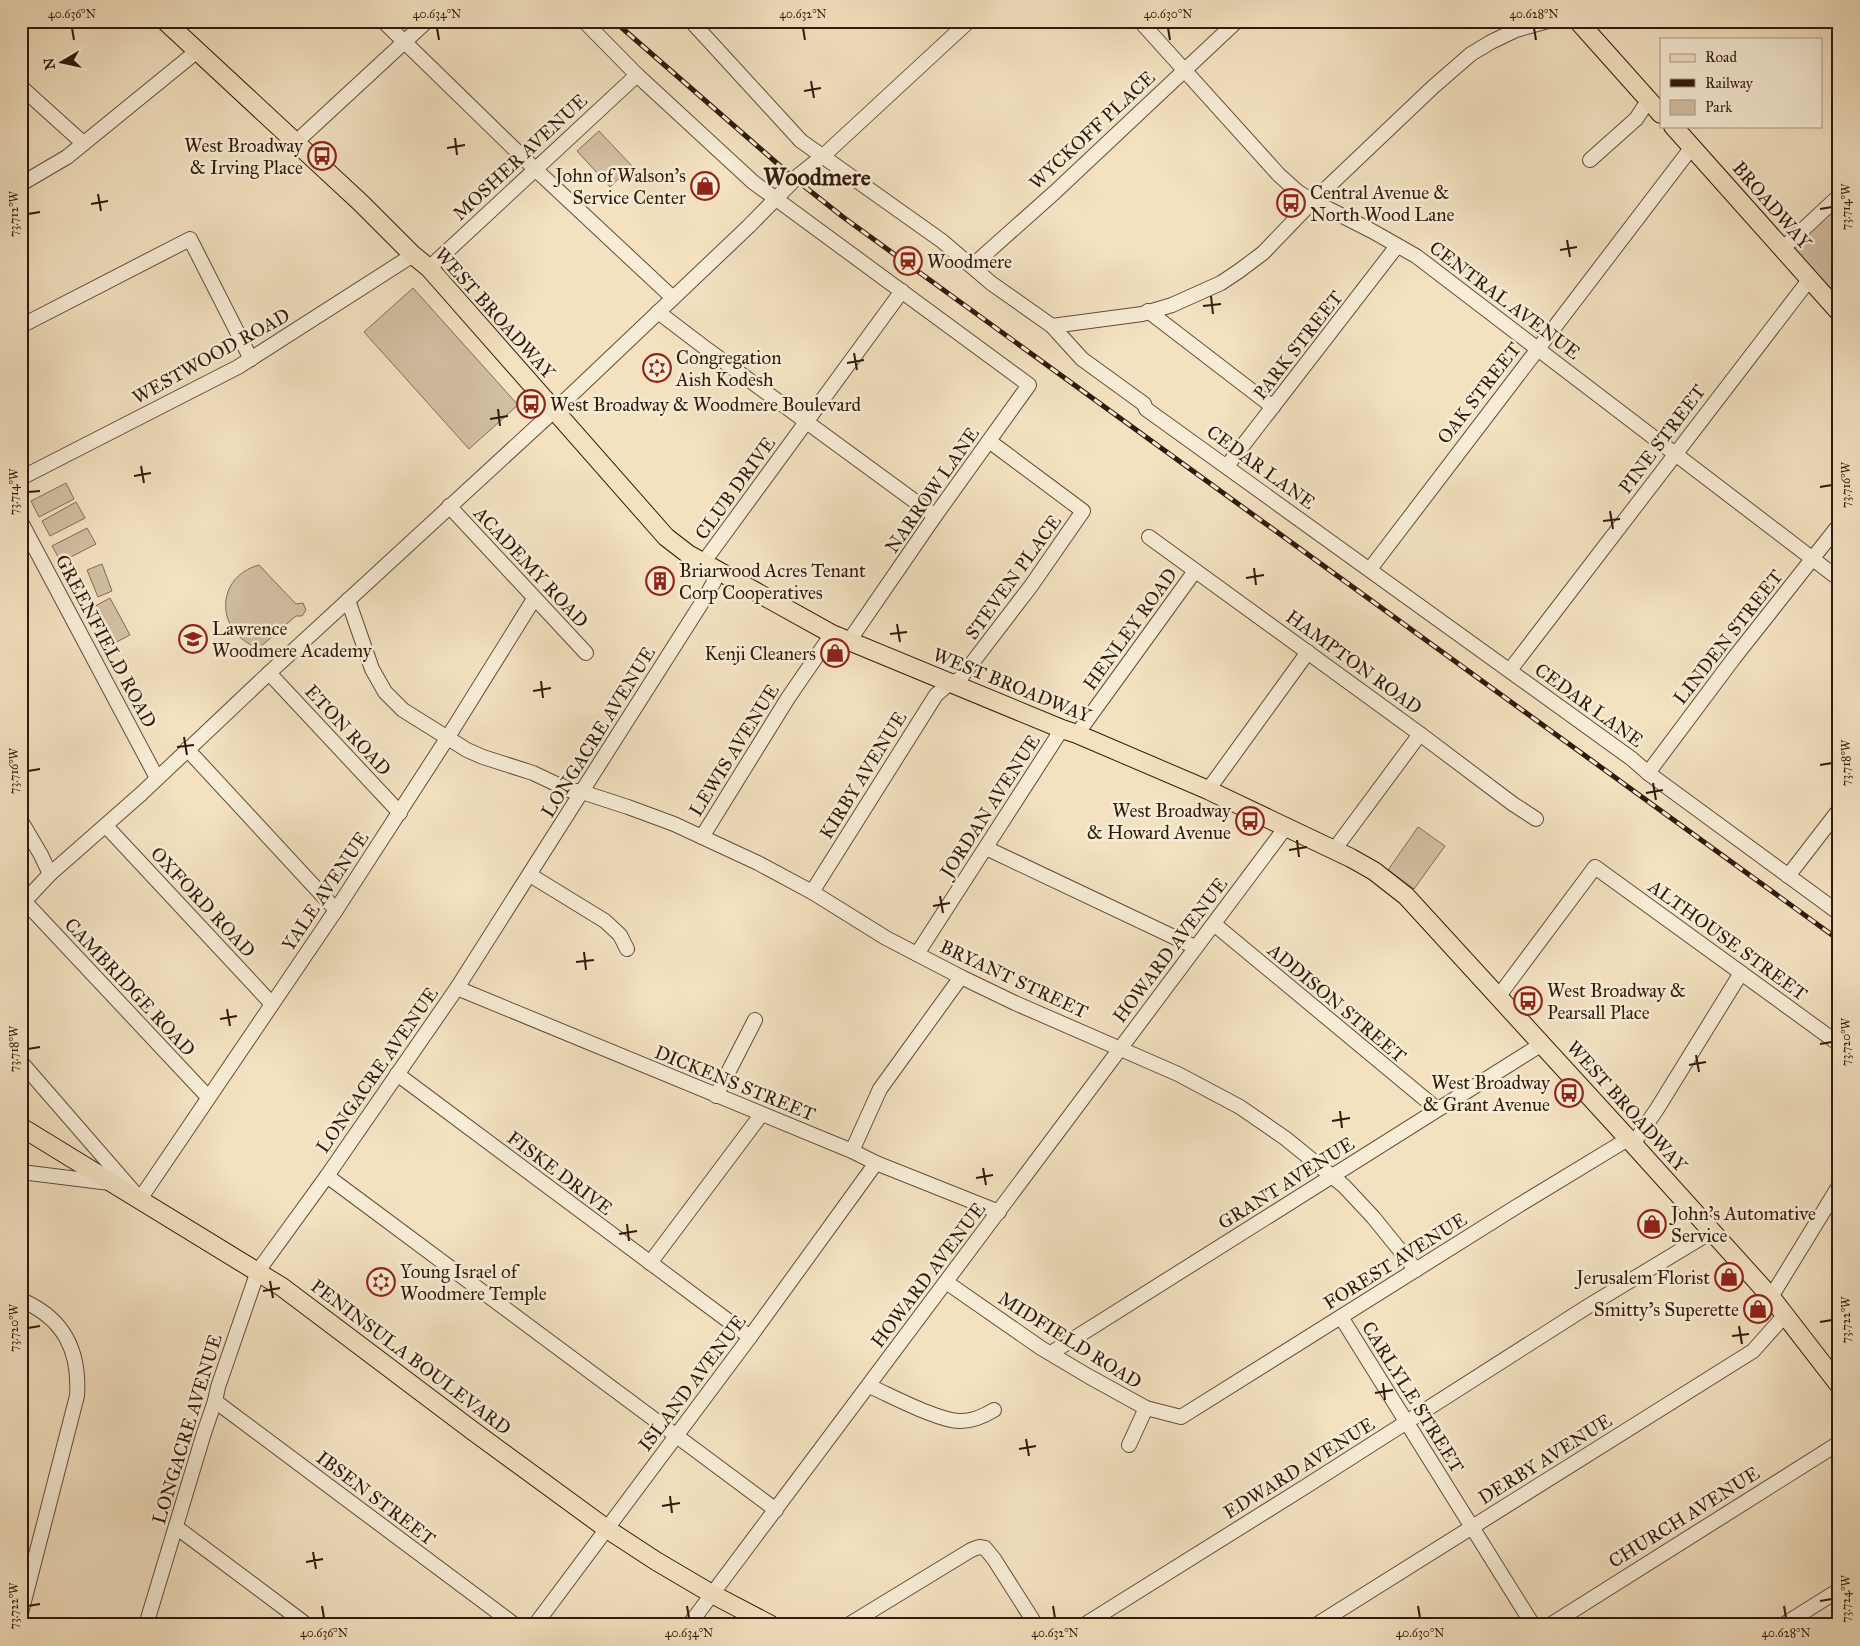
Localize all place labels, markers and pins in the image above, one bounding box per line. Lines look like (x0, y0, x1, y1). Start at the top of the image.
place label: West Broadway & Irving Place (184, 134, 304, 180)
bus stop icon: West Broadway & Irving Place (307, 141, 337, 171)
place label: John of Walson's Service Center (553, 164, 687, 209)
shop icon: John of Walson's Service Center (690, 171, 720, 201)
place label: Central Avenue & North Wood Lane (1310, 181, 1455, 226)
bus stop icon: Central Avenue & North Wood Lane (1276, 188, 1306, 218)
station icon: Woodmere (893, 246, 923, 276)
place label: Woodmere (927, 250, 1012, 273)
place label: Congregation Aish Kodesh (675, 346, 781, 391)
synagogue icon: Congregation Aish Kodesh (642, 353, 672, 383)
bus stop icon: West Broadway & Woodmere Boulevard (516, 389, 546, 419)
place label: West Broadway & Woodmere Boulevard (550, 393, 861, 416)
place label: Briarwood Acres Tenant Corp Cooperatives (679, 559, 866, 604)
building icon: Briarwood Acres Tenant Corp Cooperatives (645, 566, 675, 596)
place label: Lawrence Woodmere Academy (212, 617, 373, 662)
school or university icon: Lawrence Woodmere Academy (178, 624, 208, 654)
shop icon: Kenji Cleaners (820, 638, 850, 668)
place label: Kenji Cleaners (704, 642, 816, 665)
place label: West Broadway & Howard Avenue (1087, 799, 1232, 844)
bus stop icon: West Broadway & Howard Avenue (1235, 806, 1265, 836)
place label: West Broadway & Pearsall Place (1547, 979, 1686, 1024)
bus stop icon: West Broadway & Pearsall Place (1513, 986, 1543, 1016)
place label: West Broadway & Grant Avenue (1423, 1071, 1551, 1116)
bus stop icon: West Broadway & Grant Avenue (1554, 1078, 1584, 1108)
place label: John's Automative Service (1669, 1202, 1816, 1247)
shop icon: John's Automative Service (1637, 1209, 1667, 1239)
place label: Young Israel of Woodmere Temple (400, 1260, 547, 1305)
shop icon: Jerusalem Florist (1714, 1262, 1744, 1292)
place label: Jerusalem Florist (1574, 1266, 1710, 1290)
synagogue icon: Young Israel of Woodmere Temple (366, 1267, 396, 1297)
shop icon: Smitty's Superette (1743, 1294, 1773, 1324)
place label: Smitty's Superette (1594, 1298, 1739, 1321)

